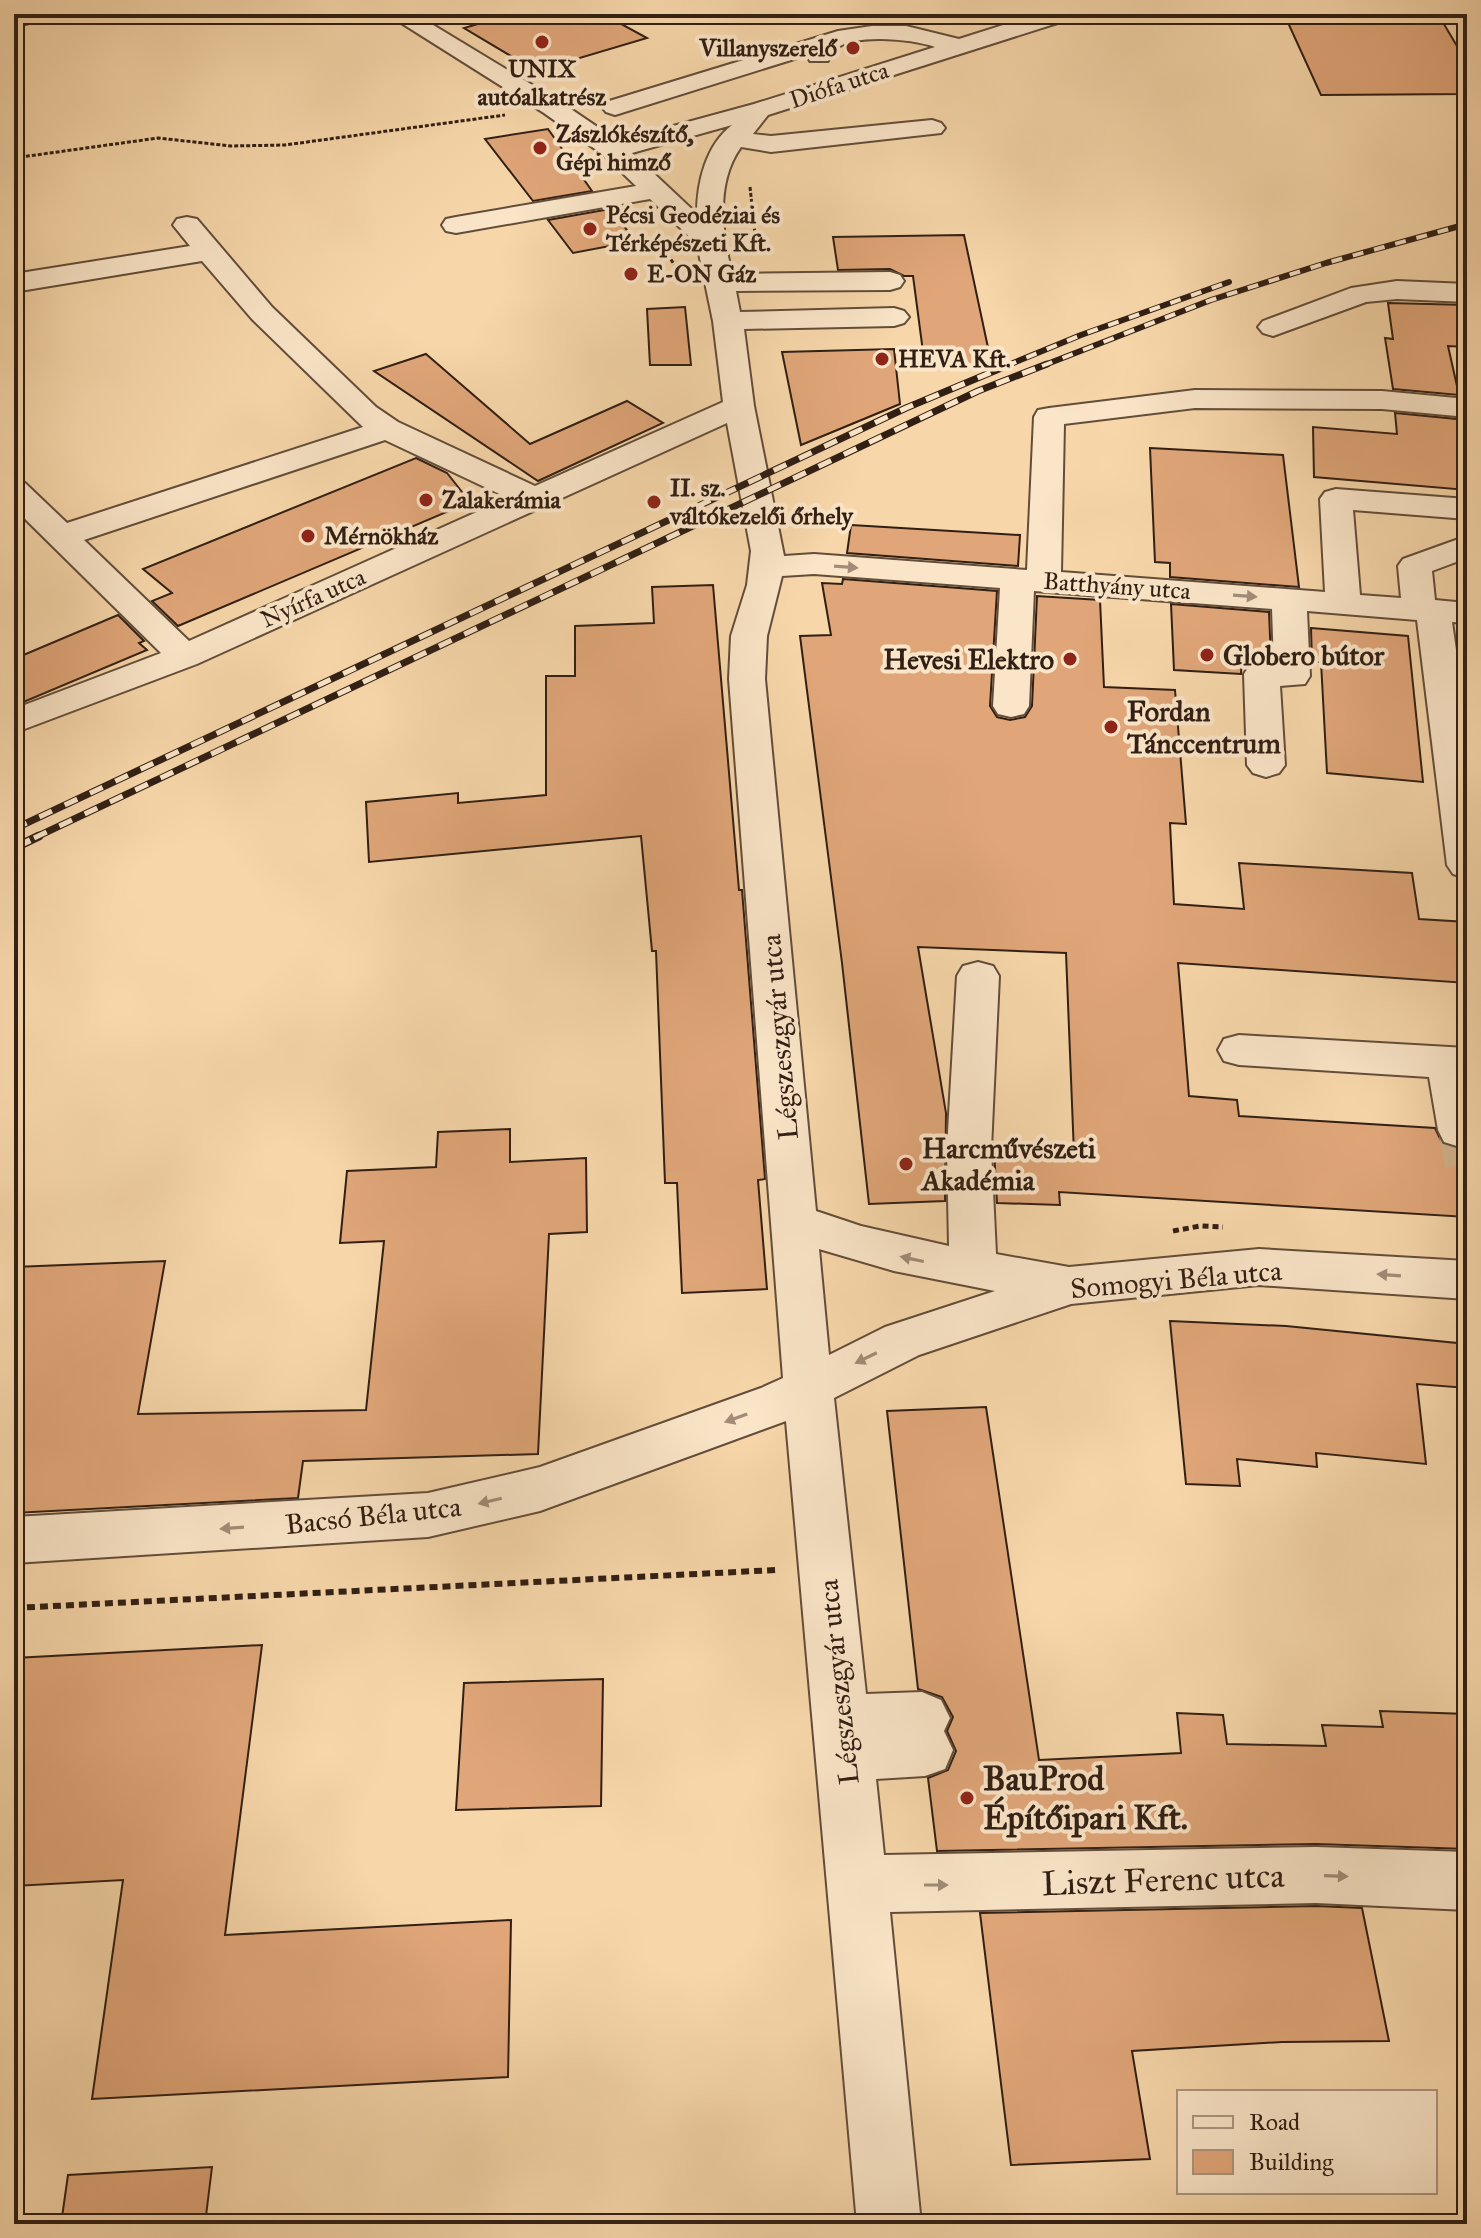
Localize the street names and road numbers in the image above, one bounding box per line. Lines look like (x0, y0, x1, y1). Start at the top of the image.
street label: Diófa utca (786, 55, 893, 115)
street label: Nyírfa utca (256, 561, 371, 634)
street label: Batthyány utca (1042, 566, 1193, 606)
street label: Légszeszgyár utca (753, 933, 806, 1141)
street label: Somogyi Béla utca (1069, 1253, 1283, 1306)
street label: Bacsó Béla utca (283, 1489, 463, 1542)
street label: Légszeszgyár utca (810, 1577, 867, 1786)
street label: Liszt Ferenc utca (1041, 1855, 1286, 1904)

